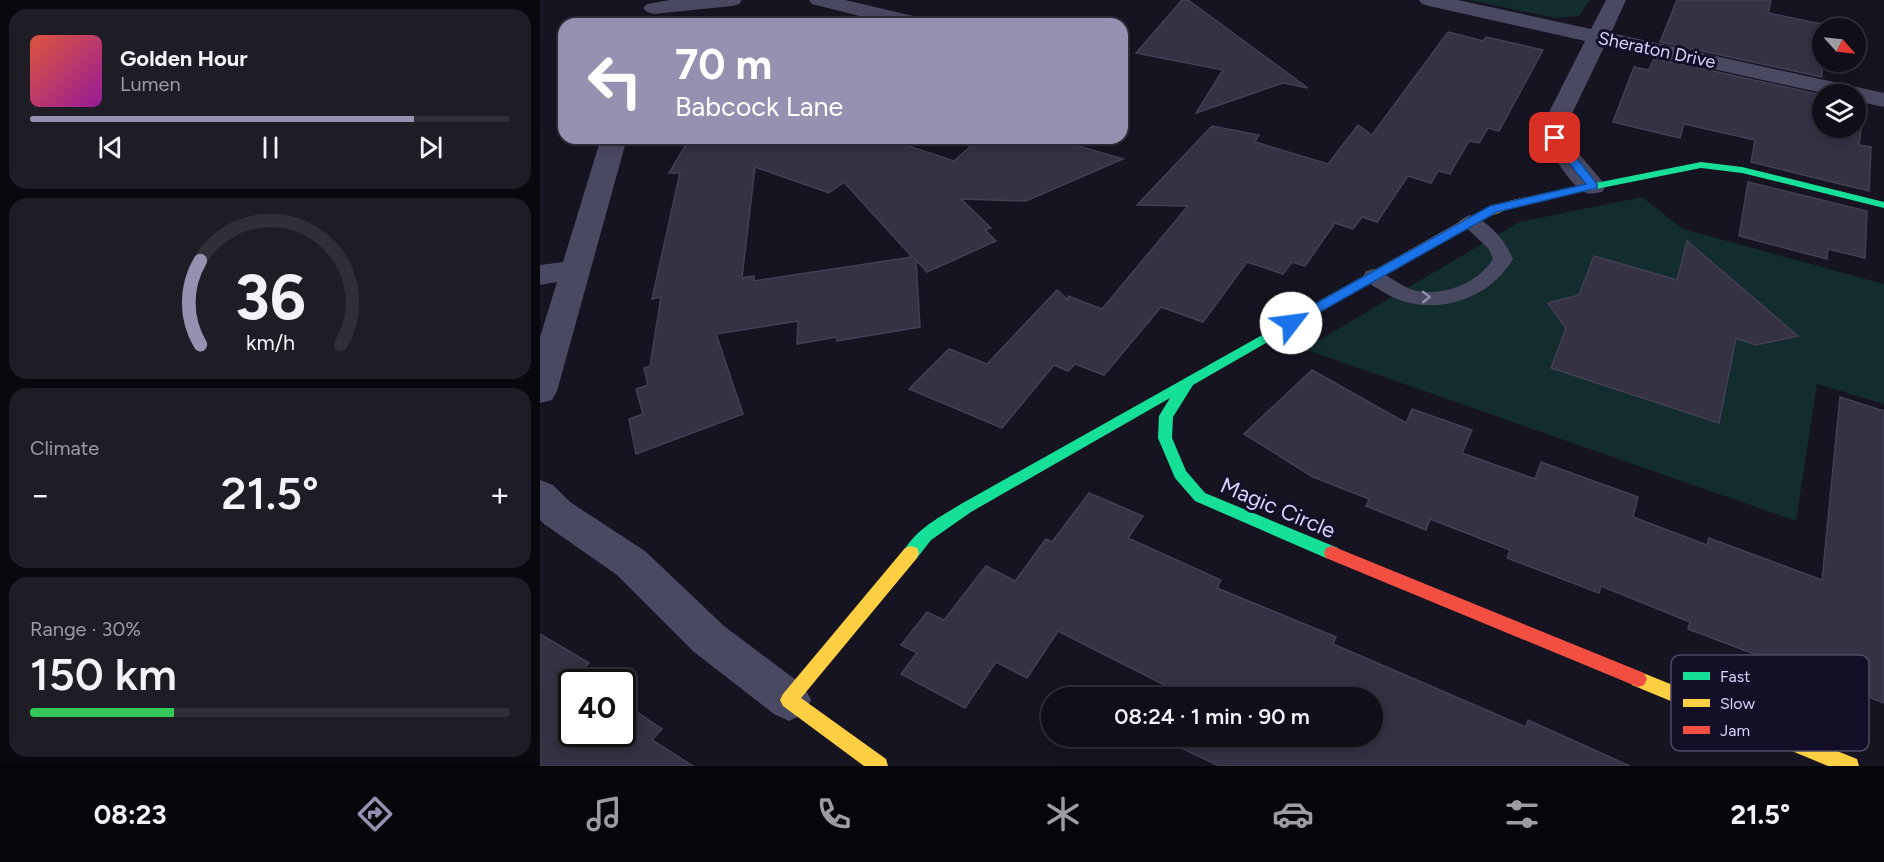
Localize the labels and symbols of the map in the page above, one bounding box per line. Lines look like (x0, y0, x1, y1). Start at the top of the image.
north arrow (1812, 18, 1866, 72)
street label: Sheraton Drive (1596, 27, 1718, 73)
pin (1529, 112, 1580, 163)
position arrow (1259, 291, 1323, 355)
one-way arrow (1422, 291, 1431, 303)
street label: Magic Circle (1216, 472, 1340, 544)
legend (1671, 655, 1869, 751)
text: Fast (1720, 667, 1750, 686)
speed limit sign: 40 (558, 669, 636, 747)
text: Slow (1720, 694, 1755, 713)
text: Jam (1720, 721, 1750, 740)

